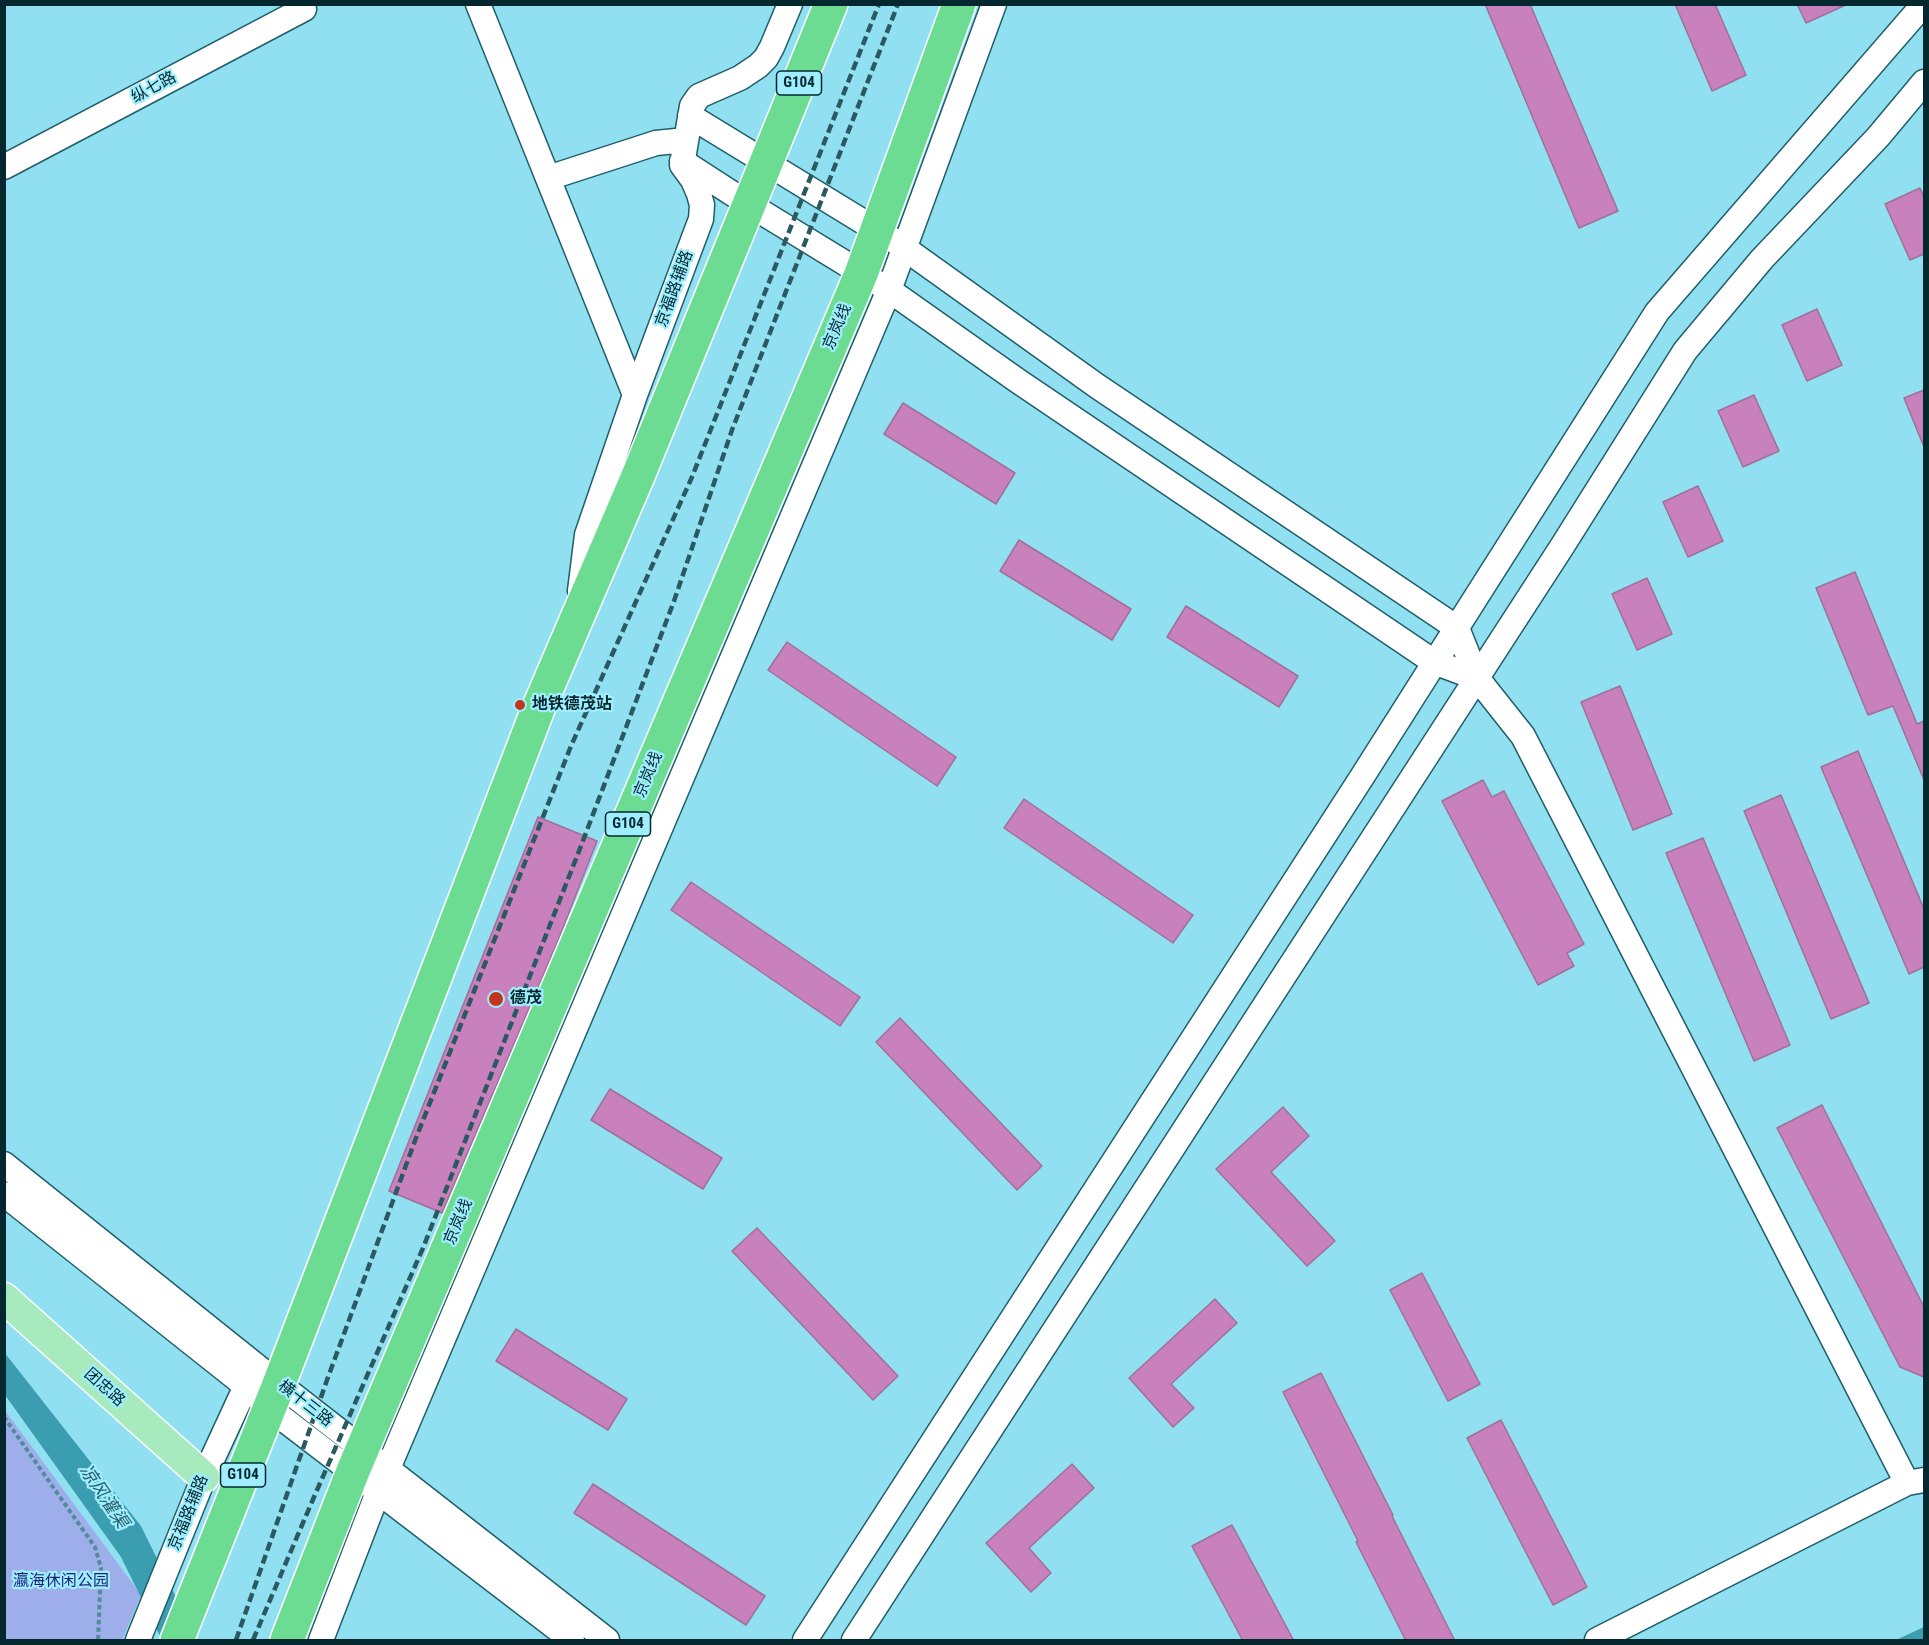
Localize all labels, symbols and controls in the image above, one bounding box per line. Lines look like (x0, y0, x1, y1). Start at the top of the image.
street label: 纵七路 (128, 68, 180, 108)
road number: G104 (776, 71, 822, 95)
street label: 京福路辅路 (652, 248, 698, 330)
street label: 京岚线 (820, 301, 856, 353)
place label: 地铁德茂站 (532, 695, 612, 715)
marker: 地铁德茂站 (513, 698, 527, 712)
street label: 京岚线 (631, 749, 667, 801)
road number: G104 (606, 812, 650, 836)
place label: 德茂 (510, 989, 542, 1009)
marker: 德茂 (487, 990, 505, 1008)
street label: 京岚线 (441, 1196, 477, 1248)
street label: 团忠路 (80, 1365, 128, 1411)
street label: 横十三路 (274, 1377, 336, 1431)
water label: 凉风灌渠 (74, 1461, 132, 1533)
road number: G104 (220, 1463, 266, 1487)
street label: 京福路辅路 (165, 1472, 213, 1554)
park label: 瀛海休闲公园 (13, 1572, 109, 1592)

